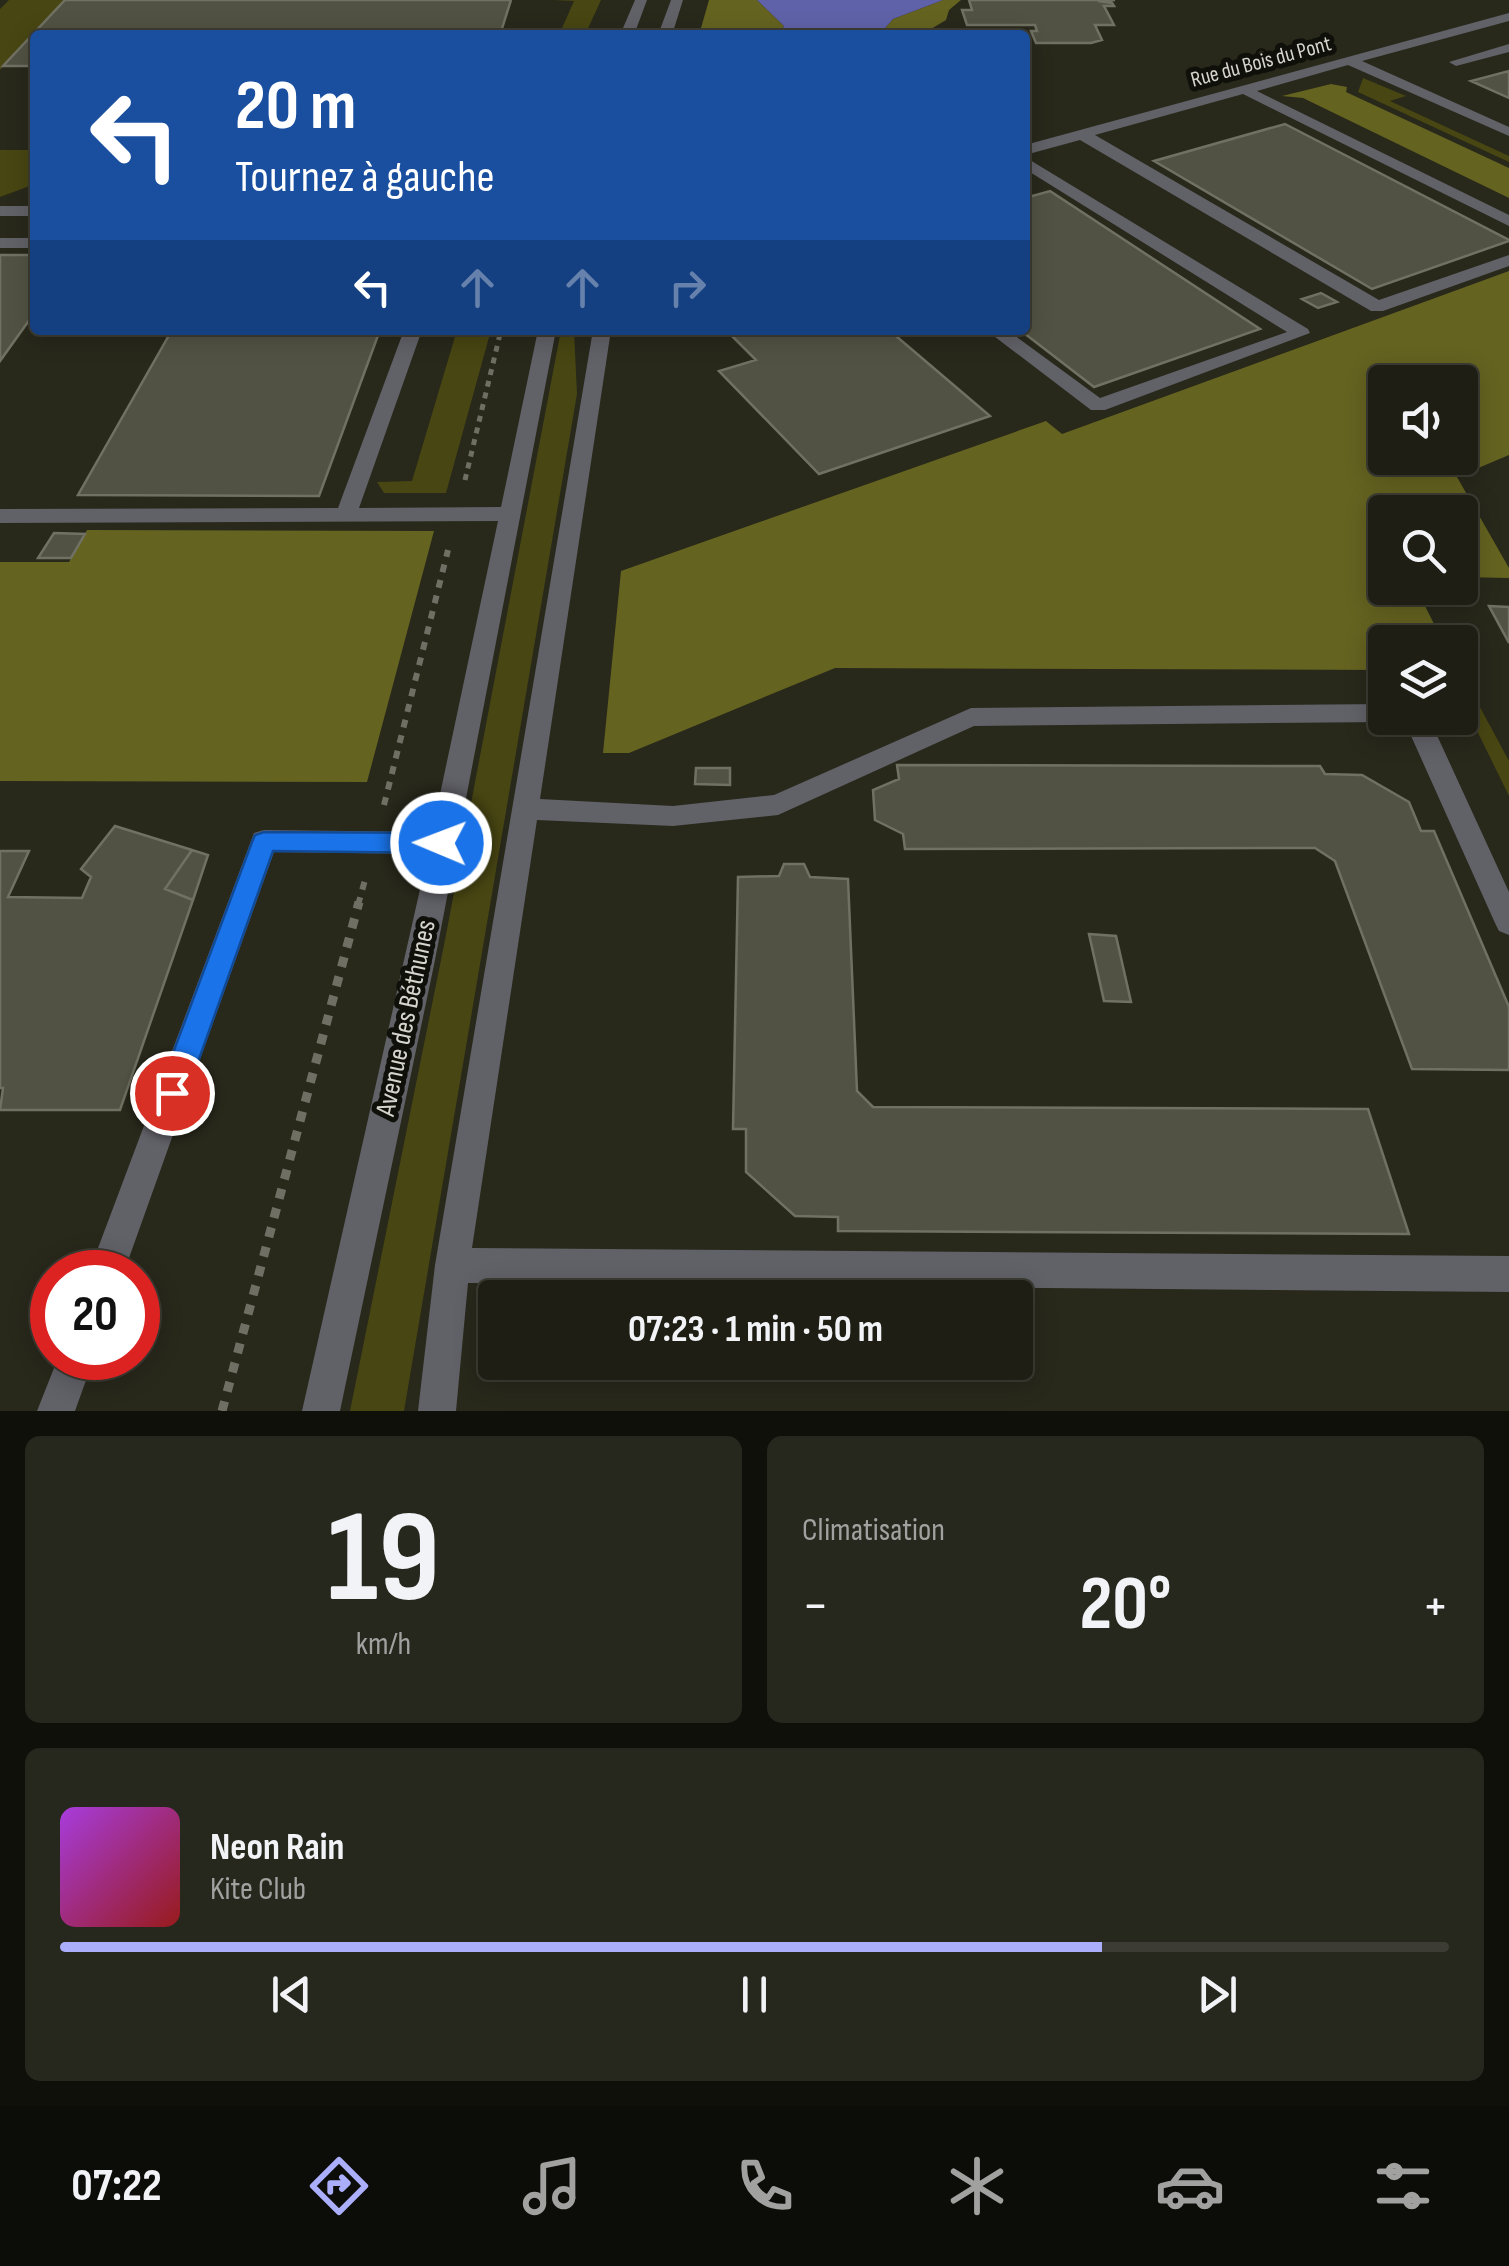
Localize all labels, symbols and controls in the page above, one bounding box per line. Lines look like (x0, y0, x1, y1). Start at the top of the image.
street label: Rue du Bois du Pont (1188, 30, 1335, 94)
text: 20 m (235, 65, 356, 149)
icon: left (70, 70, 200, 200)
text: Tournez à gauche (235, 150, 495, 205)
icon: left (345, 260, 400, 315)
icon: ahead (450, 260, 505, 315)
icon: ahead (555, 260, 610, 315)
icon: right (660, 260, 715, 315)
map controls (1368, 365, 1478, 735)
button: sound (1368, 365, 1478, 475)
button: search (1368, 495, 1478, 605)
button: layers (1368, 625, 1478, 735)
position arrow (389, 791, 493, 895)
street label: Avenue des Béthunes (369, 917, 443, 1120)
pin (130, 1051, 215, 1136)
icon: arrive (145, 1066, 200, 1121)
speed limit sign: 20 (30, 1250, 160, 1380)
text: 07:23 · 1 min · 50 m (628, 1307, 883, 1352)
text: 19 (327, 1482, 440, 1638)
text: Climatisation (802, 1511, 945, 1550)
text: 20° (1079, 1560, 1172, 1651)
text: − (802, 1573, 829, 1640)
text: + (1422, 1573, 1449, 1640)
text: km/h (356, 1625, 411, 1664)
text: Neon Rain (210, 1825, 344, 1870)
text: Kite Club (210, 1870, 306, 1909)
icon: previous (264, 1967, 319, 2022)
icon: pause (727, 1967, 782, 2022)
icon: next (1190, 1967, 1245, 2022)
icon: directions (304, 2151, 374, 2221)
icon: music (517, 2151, 587, 2221)
icon: phone (730, 2151, 800, 2221)
icon: climate (942, 2151, 1012, 2221)
icon: car (1155, 2151, 1225, 2221)
icon: filters (1368, 2151, 1438, 2221)
text: 07:22 (71, 2159, 162, 2214)

